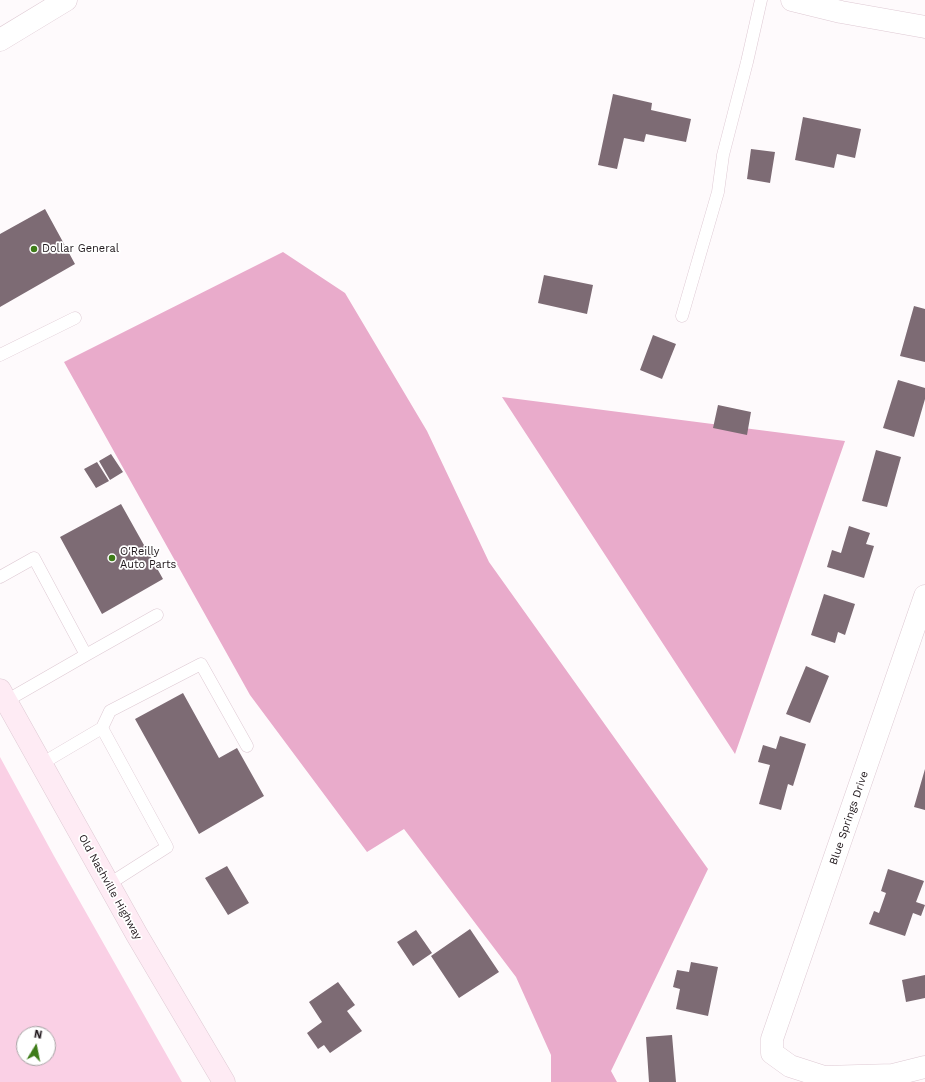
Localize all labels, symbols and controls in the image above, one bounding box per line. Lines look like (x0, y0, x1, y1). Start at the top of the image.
place label: Dollar General (42, 242, 119, 256)
marker: Dollar General (29, 244, 39, 254)
place label: O'Reilly Auto Parts (120, 545, 176, 571)
marker: O'Reilly Auto Parts (107, 553, 117, 563)
street label: Blue Springs Drive (827, 769, 871, 867)
street label: Old Nashville Highway (75, 832, 145, 942)
north arrow (16, 1026, 56, 1066)
text: N (33, 1028, 43, 1042)

